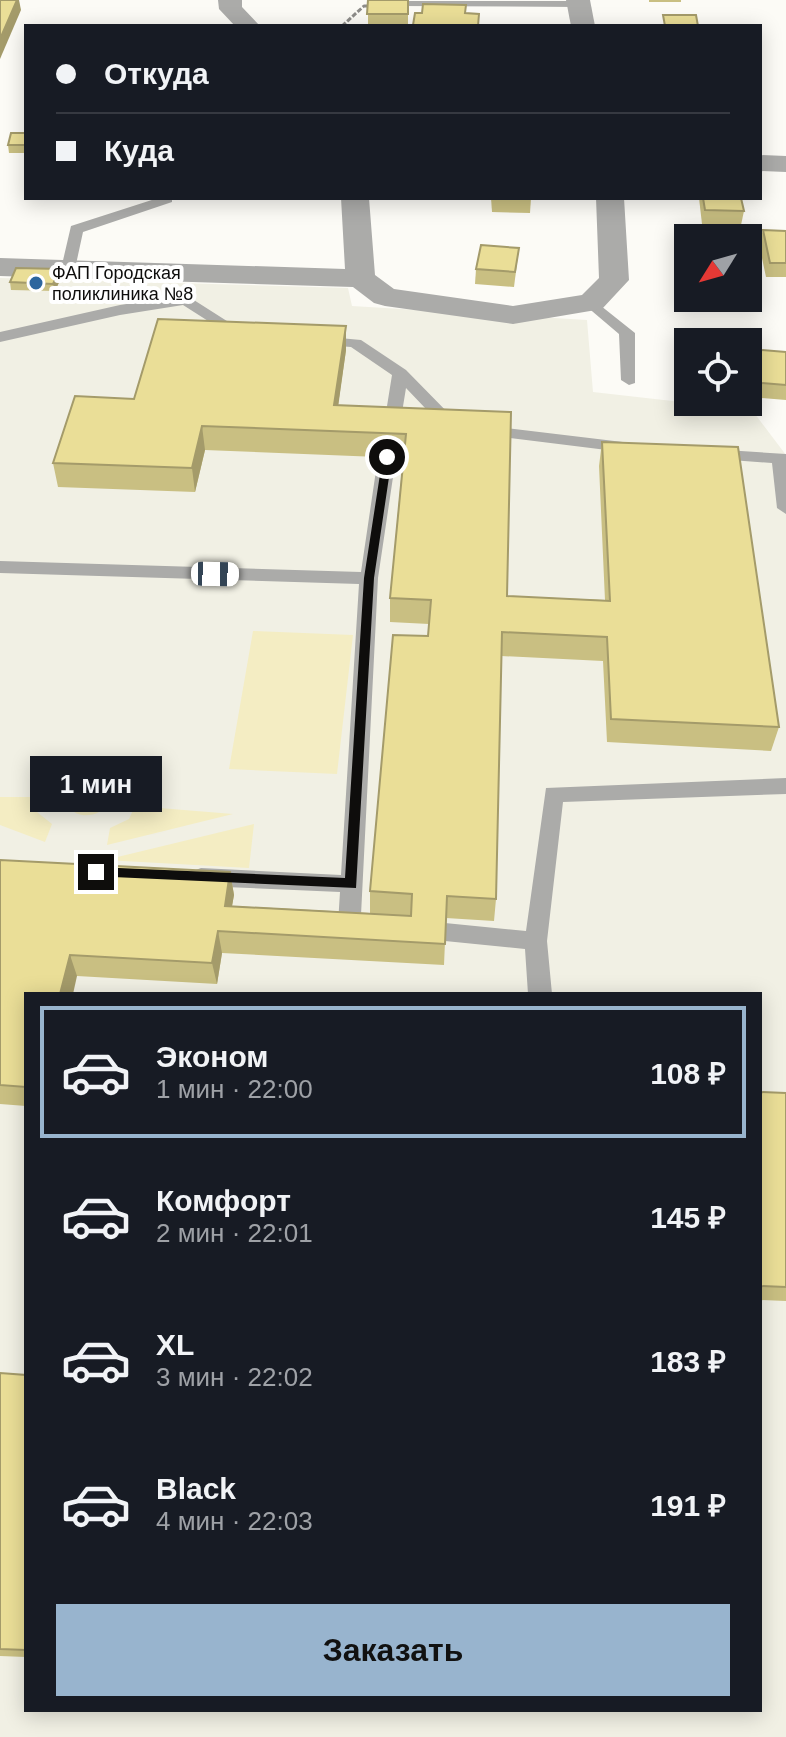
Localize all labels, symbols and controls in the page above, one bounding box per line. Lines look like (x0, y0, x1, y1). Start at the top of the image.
text: Откуда (104, 57, 209, 90)
text: Куда (104, 134, 174, 167)
north arrow (674, 224, 762, 312)
map controls (674, 224, 762, 416)
place label: ФАП Городская поликлиника №8 (52, 263, 193, 304)
marker: ФАП Городская поликлиника №8 (27, 274, 45, 292)
button: locate (674, 328, 762, 416)
route start (369, 439, 405, 475)
car (191, 562, 239, 586)
callout: 1 мин (30, 756, 162, 812)
text: 1 мин (60, 769, 132, 799)
route end (78, 854, 114, 890)
icon: car (60, 1036, 132, 1108)
text: Эконом (156, 1040, 269, 1073)
text: 108 ₽ (650, 1057, 726, 1090)
text: 1 мин · 22:00 (156, 1074, 313, 1104)
icon: car (60, 1180, 132, 1252)
text: Комфорт (156, 1184, 291, 1217)
text: 145 ₽ (650, 1201, 726, 1234)
text: 2 мин · 22:01 (156, 1218, 313, 1248)
icon: car (60, 1324, 132, 1396)
text: XL (156, 1328, 194, 1361)
text: 183 ₽ (650, 1345, 726, 1378)
text: 3 мин · 22:02 (156, 1362, 313, 1392)
icon: car (60, 1468, 132, 1540)
text: Black (156, 1472, 236, 1505)
text: 191 ₽ (650, 1489, 726, 1522)
text: 4 мин · 22:03 (156, 1506, 313, 1536)
button: Заказать (56, 1604, 730, 1696)

